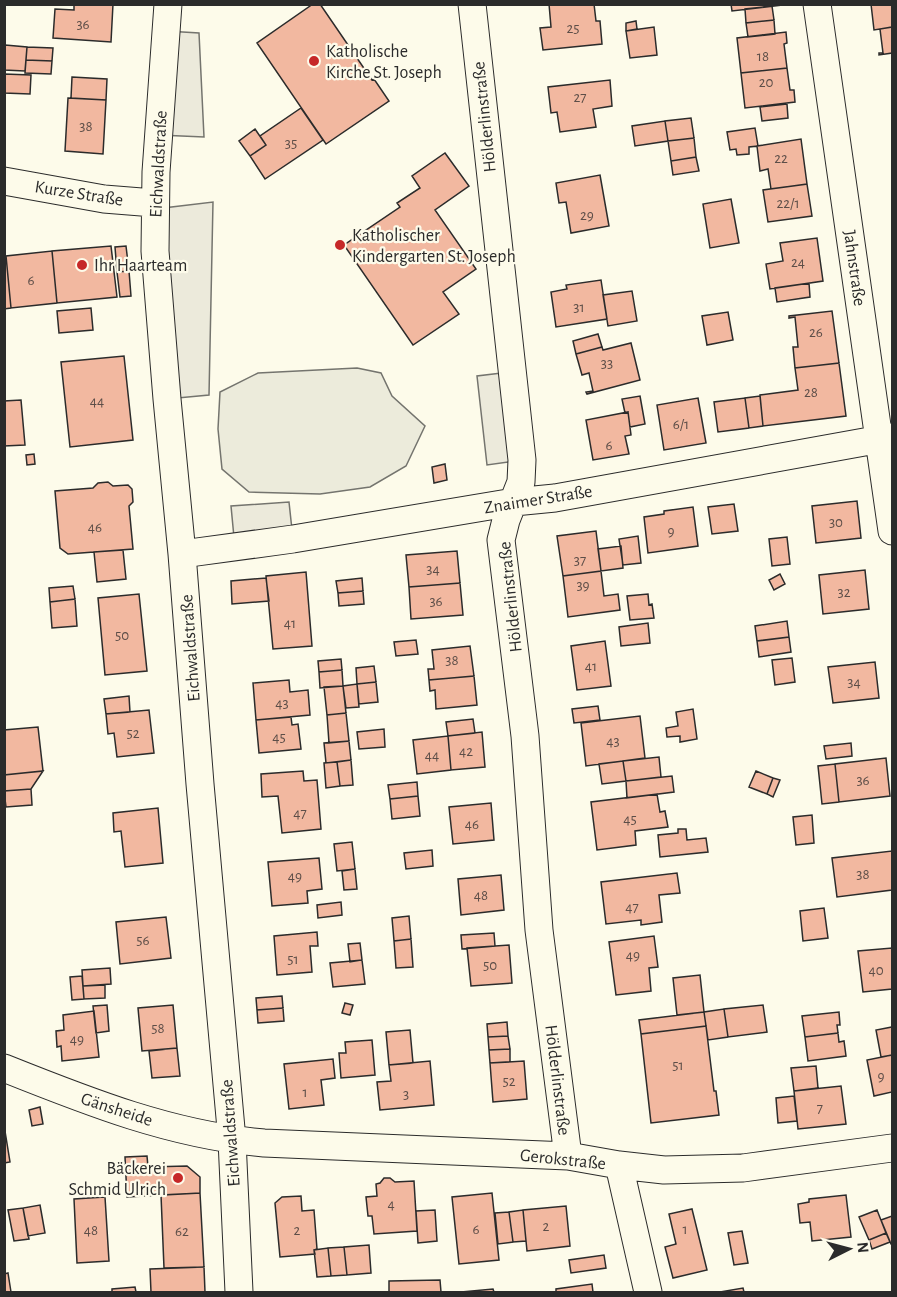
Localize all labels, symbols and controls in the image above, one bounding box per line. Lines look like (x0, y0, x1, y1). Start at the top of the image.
house number: 36 (76, 17, 90, 32)
house number: 25 (566, 21, 580, 36)
place label: Katholische Kirche St. Joseph (326, 43, 442, 82)
house number: 18 (757, 49, 769, 64)
marker: Katholische Kirche St. Joseph (307, 54, 321, 68)
street label: Hölderlinstraße (470, 61, 500, 173)
house number: 20 (759, 75, 773, 90)
house number: 27 (573, 90, 587, 105)
street label: Eichwaldstraße (147, 110, 171, 218)
house number: 38 (79, 119, 93, 134)
house number: 35 (285, 136, 297, 151)
house number: 22 (774, 151, 788, 166)
street label: Kurze Straße (33, 178, 124, 210)
house number: 22/1 (776, 196, 800, 211)
house number: 29 (580, 208, 594, 223)
place label: Katholischer Kindergarten St. Joseph (352, 227, 516, 266)
street label: Jahnstraße (840, 229, 868, 307)
marker: Katholischer Kindergarten St. Joseph (333, 238, 347, 252)
house number: 24 (791, 255, 805, 270)
place label: Ihr Haarteam (94, 257, 187, 275)
marker: Ihr Haarteam (75, 258, 89, 272)
house number: 6 (27, 273, 35, 288)
house number: 31 (573, 300, 585, 315)
house number: 26 (809, 325, 823, 340)
house number: 33 (601, 356, 613, 371)
house number: 28 (804, 385, 818, 400)
house number: 44 (90, 394, 104, 409)
house number: 6/1 (673, 417, 689, 432)
house number: 6 (605, 438, 613, 453)
street label: Znaimer Straße (483, 483, 594, 517)
house number: 30 (829, 515, 843, 530)
house number: 46 (88, 520, 102, 535)
house number: 9 (667, 524, 675, 539)
street label: Hölderlinstraße (496, 541, 526, 653)
house number: 37 (574, 553, 586, 568)
house number: 34 (426, 562, 440, 577)
house number: 39 (576, 578, 590, 593)
house number: 32 (837, 585, 851, 600)
street label: Eichwaldstraße (178, 594, 204, 702)
house number: 36 (429, 594, 443, 609)
house number: 41 (284, 616, 296, 631)
house number: 50 (115, 628, 129, 643)
house number: 38 (445, 653, 459, 668)
house number: 41 (585, 659, 597, 674)
house number: 34 (847, 675, 861, 690)
house number: 43 (275, 696, 289, 711)
house number: 52 (126, 726, 140, 741)
house number: 45 (272, 730, 286, 745)
house number: 43 (606, 734, 620, 749)
house number: 42 (459, 744, 473, 759)
house number: 44 (425, 748, 439, 763)
house number: 36 (856, 773, 870, 788)
house number: 47 (293, 806, 307, 821)
house number: 45 (623, 812, 637, 827)
house number: 46 (465, 817, 479, 832)
house number: 38 (856, 867, 870, 882)
house number: 49 (288, 869, 302, 884)
house number: 48 (474, 888, 488, 903)
house number: 47 (625, 900, 639, 915)
house number: 56 (136, 933, 150, 948)
house number: 49 (626, 948, 640, 963)
house number: 51 (287, 952, 299, 967)
house number: 50 (483, 958, 497, 973)
house number: 40 (868, 963, 884, 978)
house number: 58 (151, 1021, 165, 1036)
street label: Hölderlinstraße (541, 1024, 573, 1137)
house number: 49 (70, 1032, 84, 1047)
house number: 51 (672, 1058, 684, 1073)
house number: 9 (877, 1069, 885, 1084)
house number: 52 (502, 1074, 516, 1089)
street label: Eichwaldstraße (218, 1079, 244, 1187)
house number: 1 (302, 1085, 308, 1100)
house number: 3 (403, 1087, 409, 1102)
street label: Gänsheide (79, 1090, 155, 1130)
house number: 7 (817, 1101, 823, 1116)
street label: Gerokstraße (519, 1147, 607, 1173)
place label: Bäckerei Schmid Ulrich (69, 1160, 166, 1199)
marker: Bäckerei Schmid Ulrich (171, 1171, 185, 1185)
house number: 4 (387, 1197, 395, 1212)
house number: 2 (543, 1219, 550, 1234)
north arrow (819, 1219, 879, 1279)
house number: 6 (472, 1222, 480, 1237)
house number: 1 (682, 1222, 688, 1237)
house number: 48 (84, 1223, 98, 1238)
house number: 2 (294, 1223, 301, 1238)
house number: 62 (175, 1224, 189, 1239)
text: N (854, 1241, 871, 1254)

